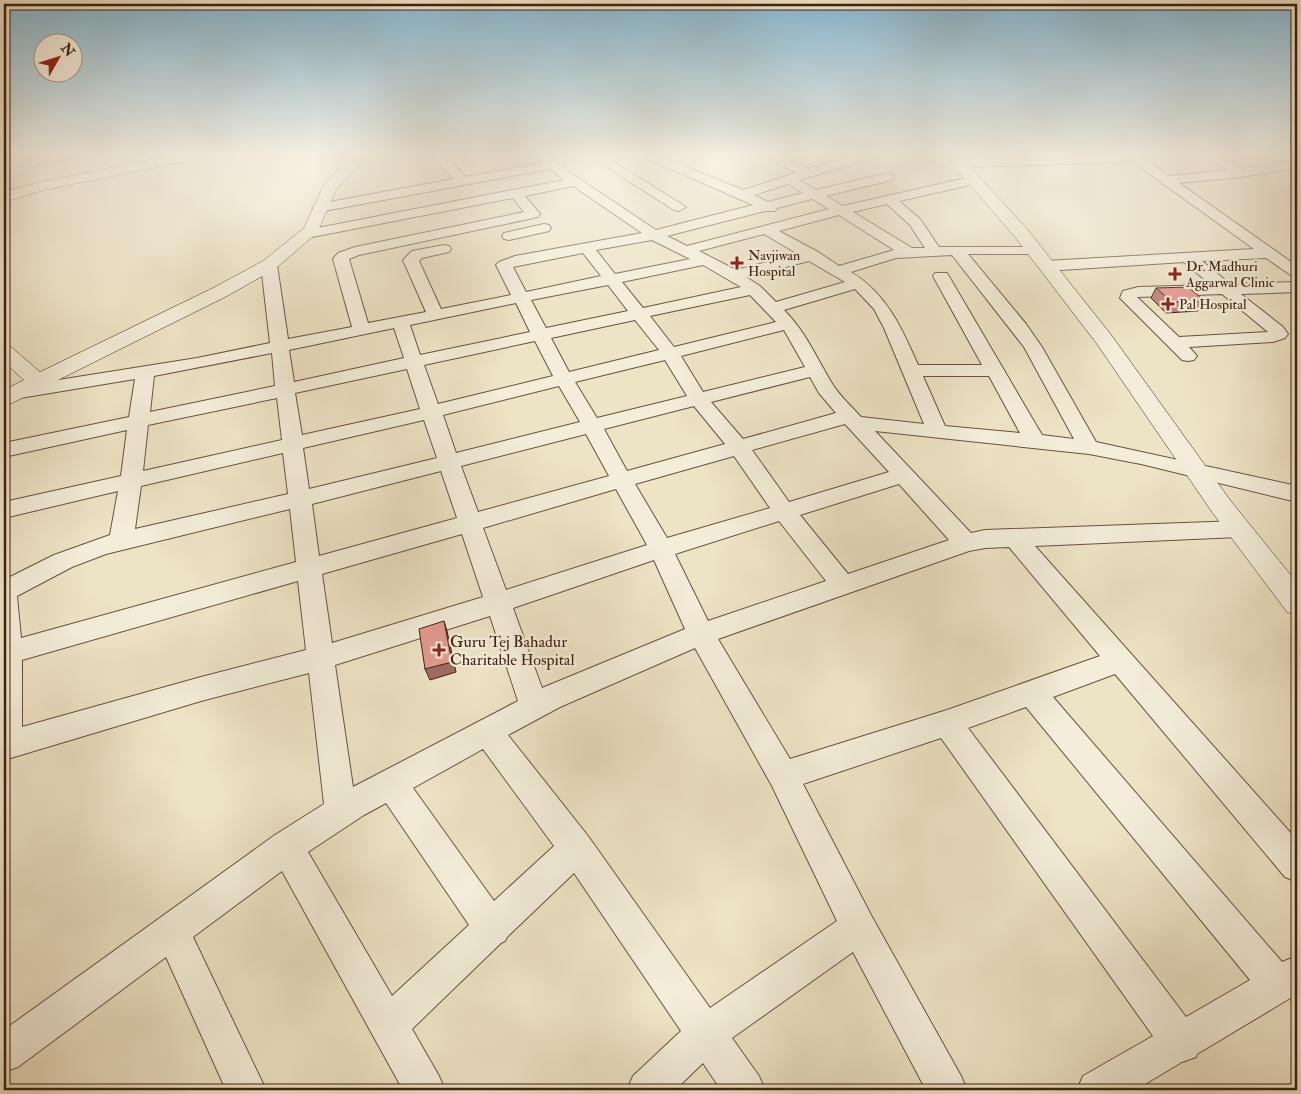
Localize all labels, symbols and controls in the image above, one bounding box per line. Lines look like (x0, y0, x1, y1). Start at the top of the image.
north arrow (32, 32, 82, 82)
text: N (57, 39, 79, 61)
place label: Navjiwan Hospital (748, 247, 800, 281)
marker: Navjiwan Hospital (730, 256, 744, 270)
place label: Dr. Madhuri Aggarwal Clinic (1185, 258, 1275, 291)
marker: Dr. Madhuri Aggarwal Clinic (1168, 267, 1182, 281)
place label: Pal Hospital (1179, 296, 1247, 314)
marker: Pal Hospital (1161, 297, 1175, 311)
place label: Guru Tej Bahadur Charitable Hospital (450, 632, 575, 671)
marker: Guru Tej Bahadur Charitable Hospital (432, 643, 446, 657)

